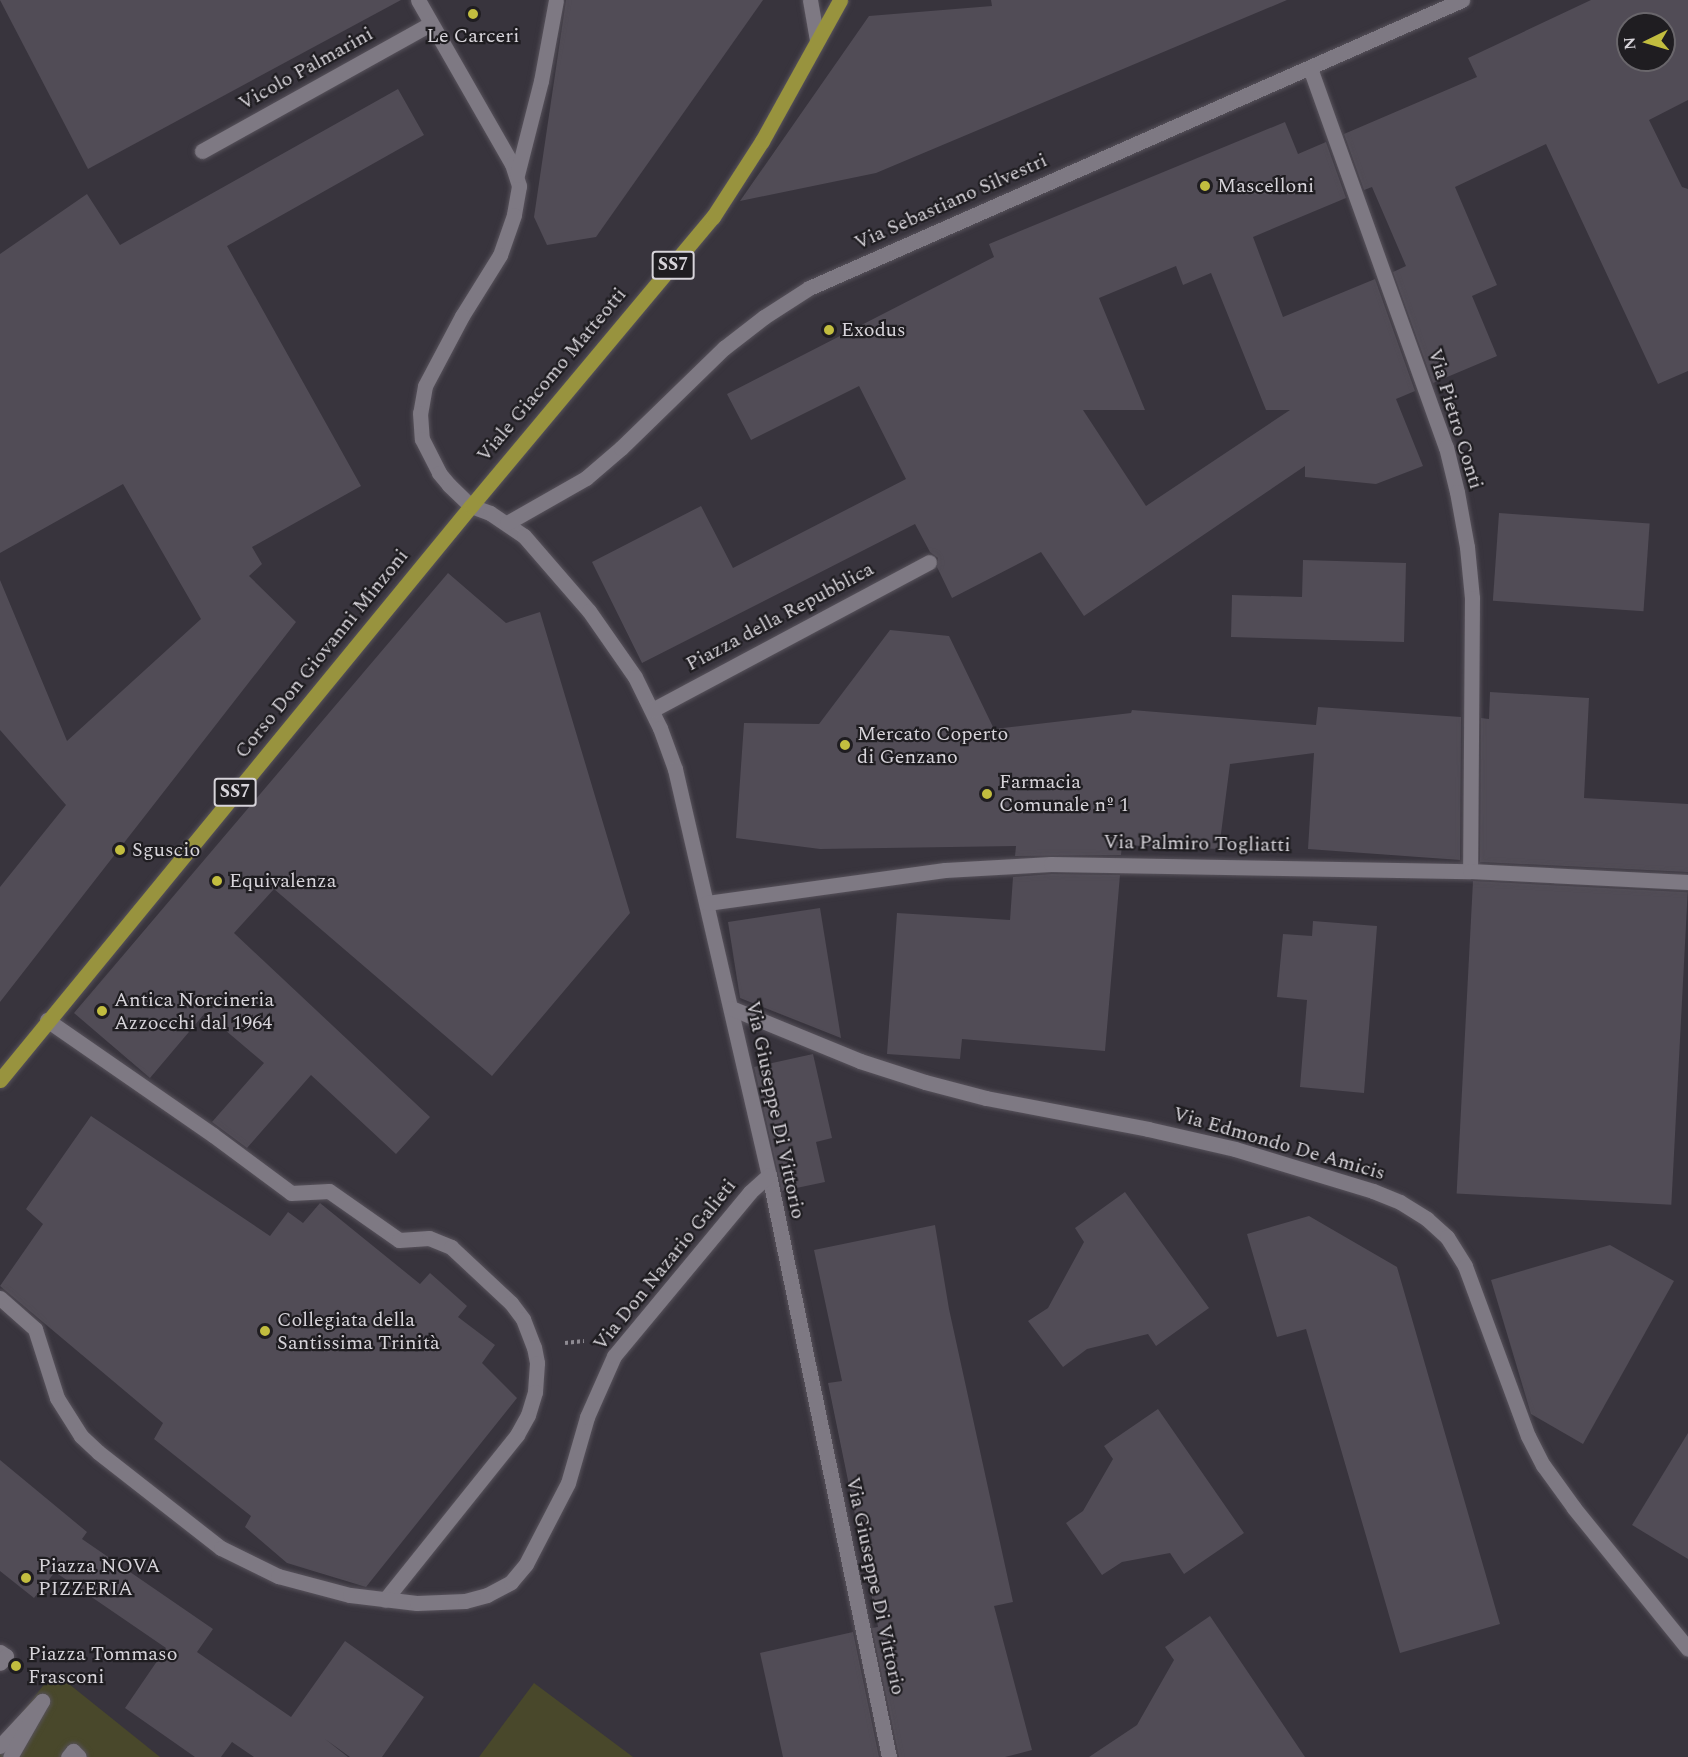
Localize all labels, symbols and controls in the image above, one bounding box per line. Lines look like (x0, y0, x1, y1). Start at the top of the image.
marker: Le Carceri (466, 7, 480, 21)
north arrow (1616, 12, 1676, 72)
street label: Vicolo Palmarini (235, 22, 377, 116)
place label: Le Carceri (426, 24, 520, 48)
text: N (1618, 36, 1643, 51)
street label: Via Sebastiano Silvestri (851, 149, 1051, 255)
place label: Mascelloni (1217, 174, 1314, 198)
marker: Mascelloni (1198, 179, 1212, 193)
road number: SS7 (650, 250, 696, 280)
street label: Viale Giacomo Matteotti (472, 283, 632, 467)
place label: Exodus (841, 318, 906, 342)
marker: Exodus (822, 323, 836, 337)
street label: Via Pietro Conti (1422, 346, 1488, 492)
street label: Corso Don Giovanni Minzoni (230, 545, 414, 763)
street label: Piazza della Repubblica (682, 557, 878, 677)
place label: Mercato Coperto di Genzano (857, 722, 1008, 769)
marker: Mercato Coperto di Genzano (838, 738, 852, 752)
place label: Farmacia Comunale nº 1 (999, 771, 1129, 818)
road number: SS7 (212, 777, 258, 807)
marker: Farmacia Comunale nº 1 (980, 787, 994, 801)
street label: Via Palmiro Togliatti (1103, 830, 1291, 858)
place label: Sguscio (132, 838, 200, 862)
marker: Sguscio (113, 843, 127, 857)
place label: Equivalenza (229, 869, 336, 893)
marker: Equivalenza (210, 874, 224, 888)
place label: Antica Norcineria Azzocchi dal 1964 (114, 988, 274, 1035)
street label: Via Giuseppe Di Vittorio (740, 999, 810, 1221)
marker: Antica Norcineria Azzocchi dal 1964 (95, 1004, 109, 1018)
street label: Via Edmondo De Amicis (1170, 1102, 1388, 1186)
street label: Via Don Nazario Galieti (588, 1174, 742, 1356)
place label: Collegiata della Santissima Trinità (277, 1308, 440, 1355)
marker: Collegiata della Santissima Trinità (258, 1324, 272, 1338)
street label: Via Giuseppe Di Vittorio (840, 1475, 910, 1697)
place label: Piazza NOVA PIZZERIA (38, 1554, 160, 1601)
marker: Piazza NOVA PIZZERIA (19, 1571, 33, 1585)
place label: Piazza Tommaso Frasconi (28, 1642, 177, 1689)
marker: Piazza Tommaso Frasconi (9, 1659, 23, 1673)

